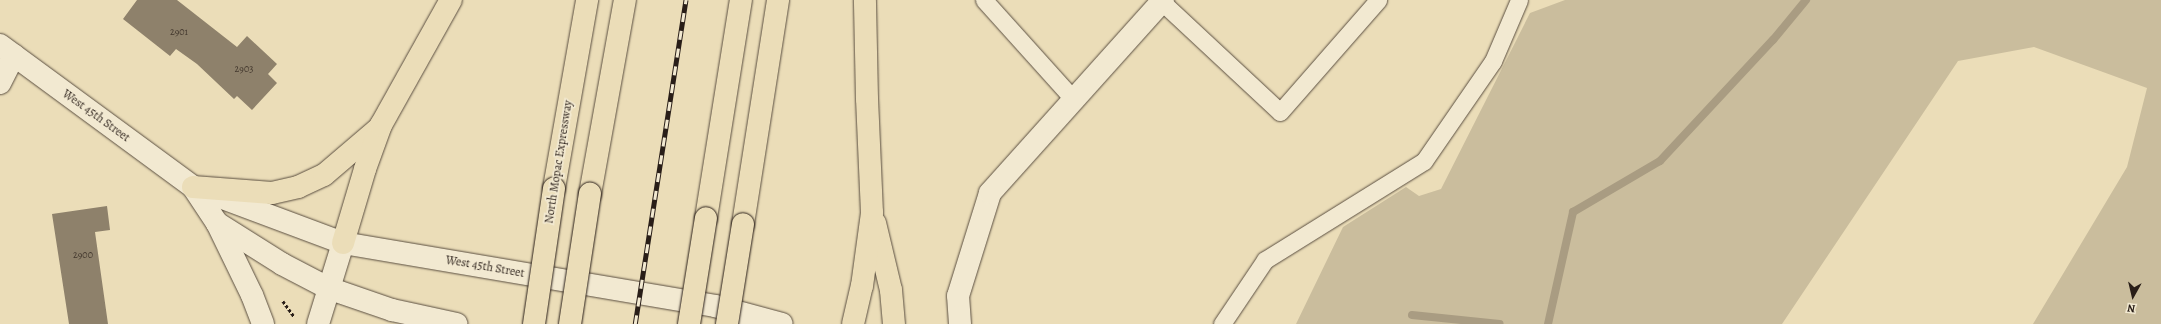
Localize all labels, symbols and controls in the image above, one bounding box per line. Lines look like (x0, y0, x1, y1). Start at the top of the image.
house number: 2901 (170, 26, 188, 38)
house number: 2903 (235, 63, 253, 75)
street label: West 45th Street (60, 87, 132, 145)
street label: North Mopac Expressway (542, 99, 576, 225)
house number: 2900 (73, 249, 93, 261)
street label: West 45th Street (445, 253, 525, 281)
north arrow (2113, 276, 2153, 316)
text: N (2126, 300, 2136, 316)

